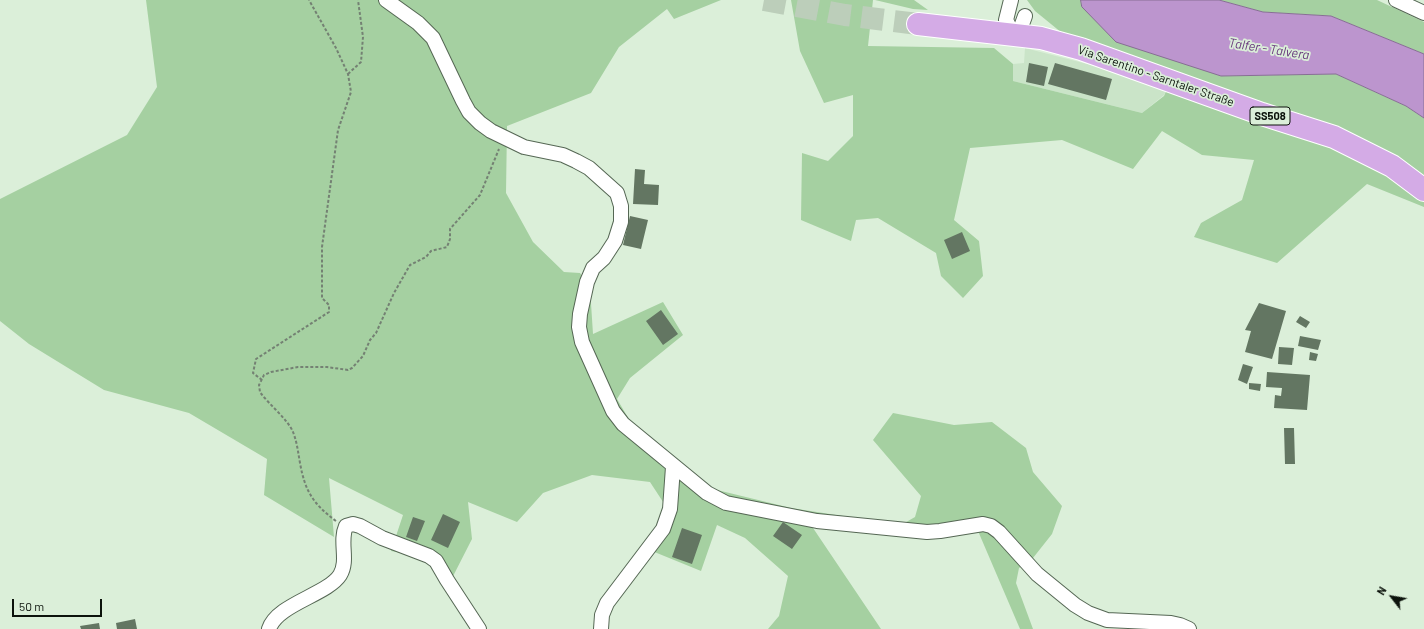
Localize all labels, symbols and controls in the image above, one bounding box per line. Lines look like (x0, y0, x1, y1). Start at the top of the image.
water label: Talfer - Talvera (1228, 35, 1310, 63)
street label: Via Sarentino - Sarntaler Straße (1076, 42, 1236, 110)
road number: SS508 (1250, 107, 1290, 125)
north arrow (1372, 577, 1412, 617)
text: N (1374, 584, 1389, 597)
scale bar (14, 591, 104, 617)
text: 50 m (19, 599, 44, 613)

